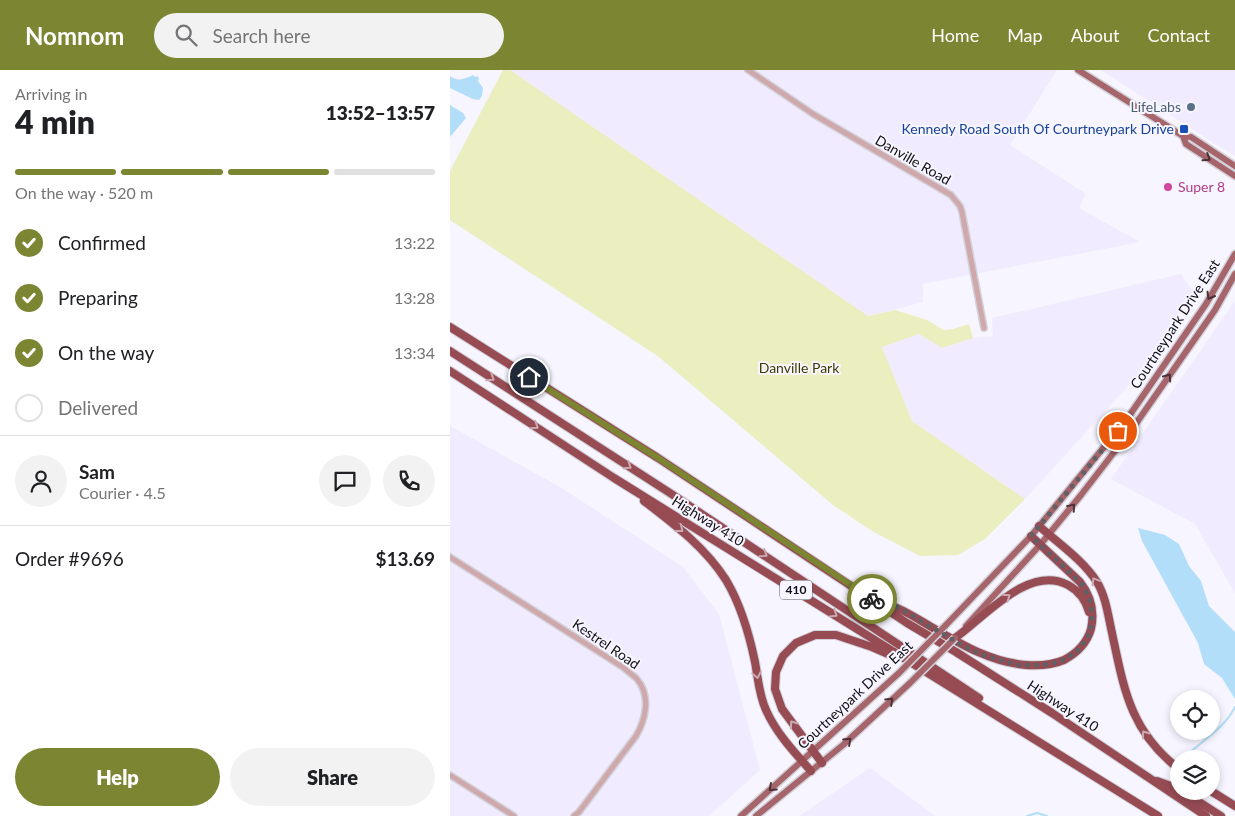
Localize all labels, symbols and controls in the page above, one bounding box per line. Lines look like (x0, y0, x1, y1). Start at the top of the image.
search box (154, 13, 504, 58)
text: Nomnom (25, 21, 124, 50)
icon: search (172, 21, 200, 49)
text: Search here (212, 24, 310, 47)
text: Home (931, 24, 979, 46)
text: Map (1007, 24, 1043, 46)
text: About (1071, 24, 1120, 46)
text: Contact (1148, 24, 1210, 46)
text: Arriving in (15, 84, 88, 103)
place label: LifeLabs (1131, 98, 1181, 115)
text: 13:52–13:57 (326, 101, 435, 124)
marker: LifeLabs (1185, 101, 1197, 113)
text: 4 min (15, 102, 95, 141)
place label: Kennedy Road South Of Courtneypark Drive (902, 120, 1174, 137)
marker: Kennedy Road South Of Courtneypark Drive (1178, 123, 1190, 135)
street label: Danville Road (872, 131, 954, 188)
one-way arrow (1202, 152, 1211, 161)
place label: Super 8 (1178, 178, 1225, 195)
marker: Super 8 (1162, 181, 1174, 193)
text: On the way · 520 m (15, 183, 153, 202)
icon: check (15, 229, 43, 257)
text: Confirmed (58, 231, 146, 254)
text: 13:22 (394, 233, 435, 252)
street label: Courtneypark Drive East (1126, 256, 1223, 392)
icon: check (15, 284, 43, 312)
text: Preparing (58, 286, 138, 309)
text: 13:28 (394, 288, 435, 307)
one-way arrow (1207, 290, 1217, 299)
icon: check (15, 339, 43, 367)
text: On the way (58, 341, 154, 364)
text: 13:34 (394, 343, 435, 362)
pin (508, 356, 550, 398)
park label: Danville Park (759, 359, 840, 376)
icon: home (515, 363, 543, 391)
one-way arrow (485, 372, 495, 381)
one-way arrow (1162, 373, 1171, 383)
text: Delivered (58, 396, 138, 419)
pin (1097, 410, 1139, 452)
icon: bag (1104, 417, 1132, 445)
one-way arrow (529, 420, 539, 429)
button: person (15, 455, 67, 507)
button: chat (319, 455, 371, 507)
button: phone (383, 455, 435, 507)
one-way arrow (622, 459, 631, 469)
text: Sam (79, 460, 115, 483)
text: Courier · 4.5 (79, 483, 166, 502)
street label: Highway 410 (669, 492, 747, 549)
one-way arrow (1066, 504, 1075, 513)
one-way arrow (674, 524, 683, 532)
text: Order #9696 (15, 547, 124, 570)
text: $13.69 (375, 547, 435, 570)
one-way arrow (758, 548, 767, 558)
courier (847, 574, 897, 624)
one-way arrow (1092, 577, 1102, 586)
road number: 410 (780, 580, 812, 600)
icon: bike (858, 585, 886, 613)
one-way arrow (1001, 594, 1010, 604)
one-way arrow (829, 607, 838, 617)
street label: Kestrel Road (569, 615, 643, 672)
street label: Courtneypark Drive East (794, 637, 916, 752)
one-way arrow (751, 670, 762, 679)
street label: Highway 410 (1024, 676, 1102, 735)
map controls (1170, 690, 1220, 800)
button: locate (1170, 690, 1220, 740)
one-way arrow (884, 698, 893, 707)
one-way arrow (790, 720, 799, 730)
one-way arrow (1142, 731, 1151, 740)
one-way arrow (842, 738, 851, 747)
button: Help (15, 748, 220, 806)
button: Share (230, 748, 435, 806)
button: layers (1170, 750, 1220, 800)
one-way arrow (768, 782, 777, 791)

